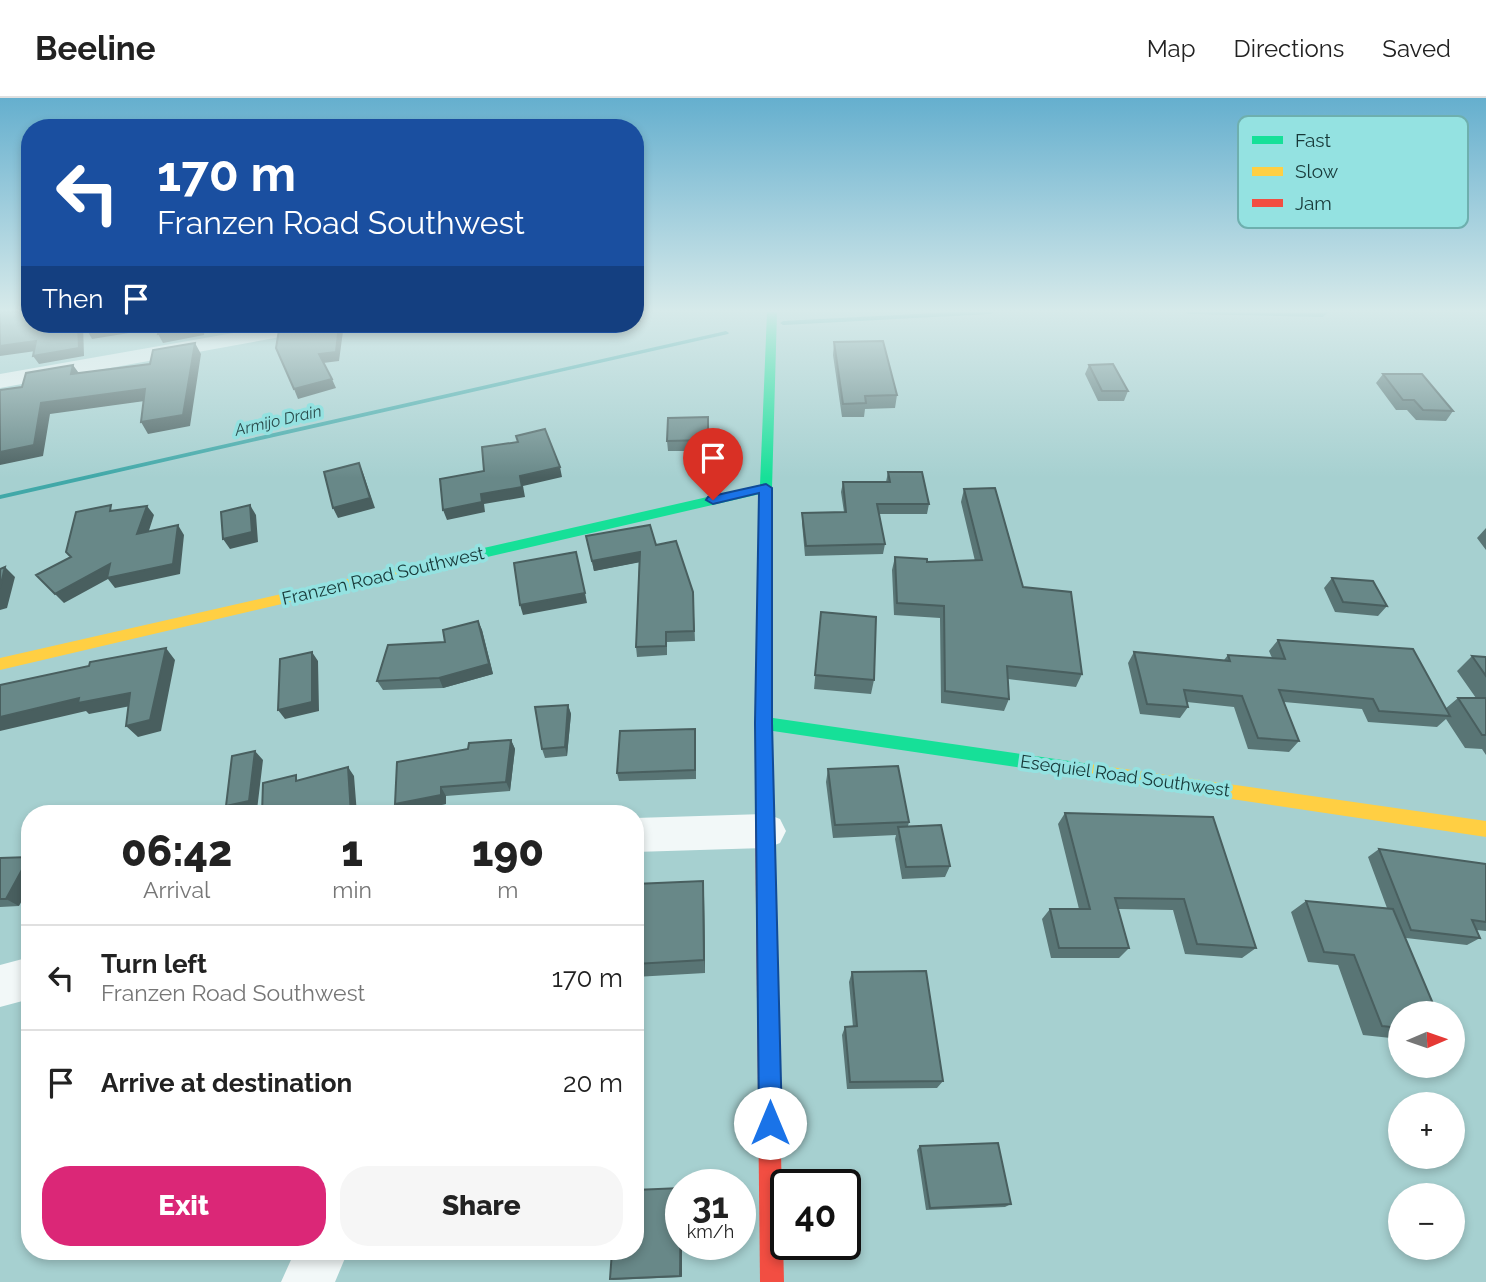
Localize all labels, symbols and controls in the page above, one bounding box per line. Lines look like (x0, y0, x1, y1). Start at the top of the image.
text: Beeline (35, 29, 156, 68)
text: Map (1147, 34, 1196, 63)
text: Directions (1234, 34, 1344, 63)
text: Saved (1382, 34, 1451, 63)
legend (1238, 116, 1468, 228)
text: Fast (1295, 129, 1331, 151)
text: 170 m (157, 145, 296, 202)
icon: left (42, 147, 133, 238)
text: Slow (1295, 160, 1339, 182)
text: Jam (1295, 192, 1332, 214)
text: Franzen Road Southwest (157, 204, 525, 241)
icon: arrive (117, 280, 155, 318)
text: Then (42, 284, 103, 314)
water label: Armijo Drain (232, 401, 323, 440)
pin (683, 428, 743, 500)
icon: arrive (694, 439, 732, 477)
street label: Franzen Road Southwest (280, 542, 486, 609)
street label: Esequiel Road Southwest (1019, 750, 1231, 801)
text: 06:42 (121, 827, 232, 876)
text: 1 (341, 827, 363, 876)
text: 190 (472, 827, 544, 876)
text: Arrival (143, 876, 210, 903)
text: min (332, 876, 372, 903)
text: m (497, 876, 518, 903)
text: Turn left (101, 949, 207, 979)
icon: left (42, 959, 80, 997)
text: 170 m (552, 963, 623, 993)
text: Franzen Road Southwest (101, 979, 365, 1006)
north arrow (1388, 1001, 1465, 1078)
map controls (1388, 1001, 1465, 1260)
icon: arrive (42, 1064, 80, 1102)
text: Arrive at destination (101, 1068, 352, 1098)
text: 20 m (563, 1068, 623, 1098)
position arrow (733, 1086, 807, 1160)
button: + (1388, 1092, 1465, 1169)
button: Exit (42, 1166, 326, 1246)
button: Share (340, 1166, 623, 1246)
speed limit sign: 40 (770, 1169, 861, 1260)
button: − (1388, 1183, 1465, 1260)
text: 31 (692, 1185, 729, 1226)
text: km/h (687, 1221, 734, 1242)

